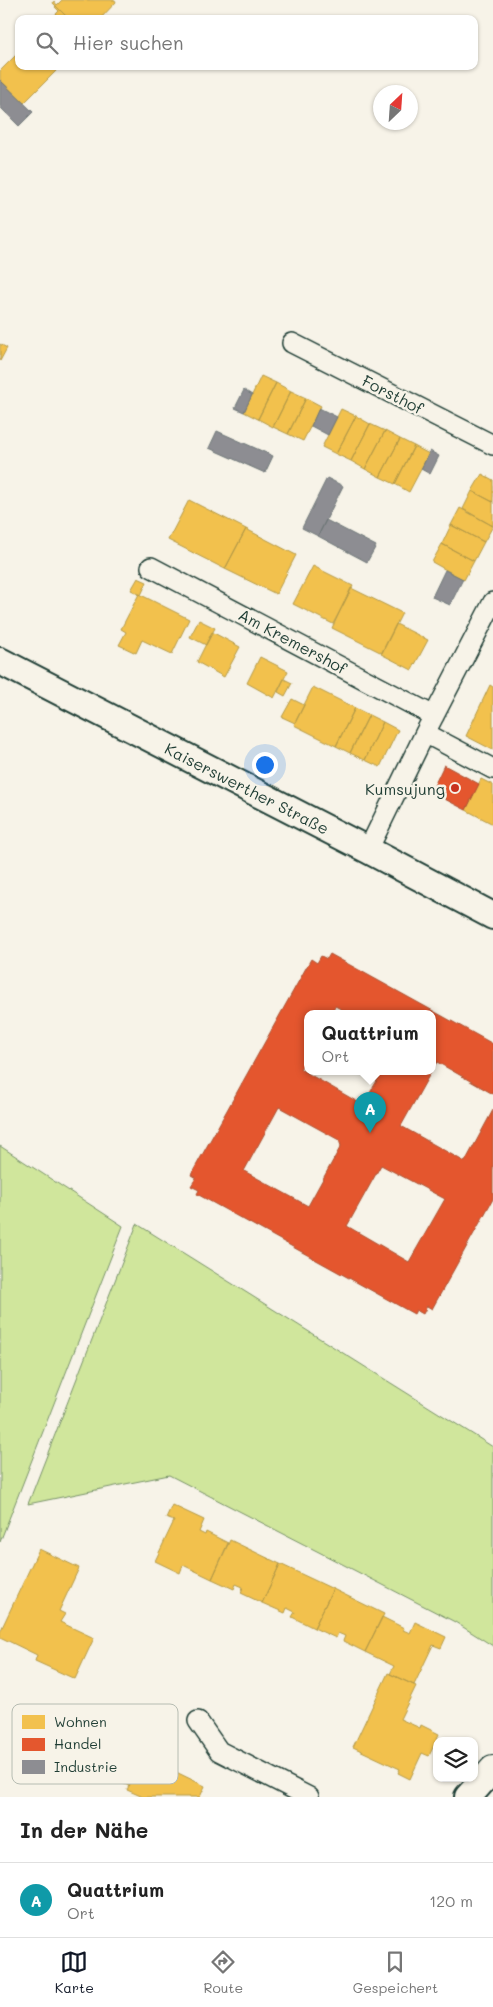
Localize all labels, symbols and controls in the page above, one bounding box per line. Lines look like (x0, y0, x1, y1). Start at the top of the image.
search box (15, 15, 478, 70)
icon: search (33, 29, 61, 57)
text: Hier suchen (73, 30, 184, 55)
north arrow (373, 85, 418, 130)
street label: Forsthof (359, 370, 428, 419)
street label: Am Kremershof (235, 604, 351, 679)
street label: Kaiserswerther Straße (161, 737, 333, 839)
your location (252, 752, 278, 778)
place label: Kumsujung (365, 778, 445, 799)
marker: Kumsujung (449, 782, 461, 794)
popup (304, 1010, 436, 1075)
text: Quattrium (322, 1020, 418, 1045)
text: Ort (322, 1045, 349, 1066)
pin: A (354, 1092, 386, 1133)
legend (12, 1704, 178, 1784)
text: Wohnen (54, 1712, 107, 1731)
text: Handel (54, 1734, 102, 1753)
map controls (433, 1737, 478, 1782)
button: layers (433, 1737, 478, 1782)
text: Industrie (54, 1757, 117, 1776)
text: In der Nähe (20, 1816, 148, 1843)
text: Quattrium (67, 1877, 164, 1902)
text: A (30, 1890, 42, 1911)
text: 120 m (429, 1890, 473, 1911)
text: Ort (67, 1902, 95, 1923)
tab: Karte (55, 1948, 94, 1997)
tab: Route (203, 1948, 243, 1997)
tab: Gespeichert (353, 1948, 438, 1997)

